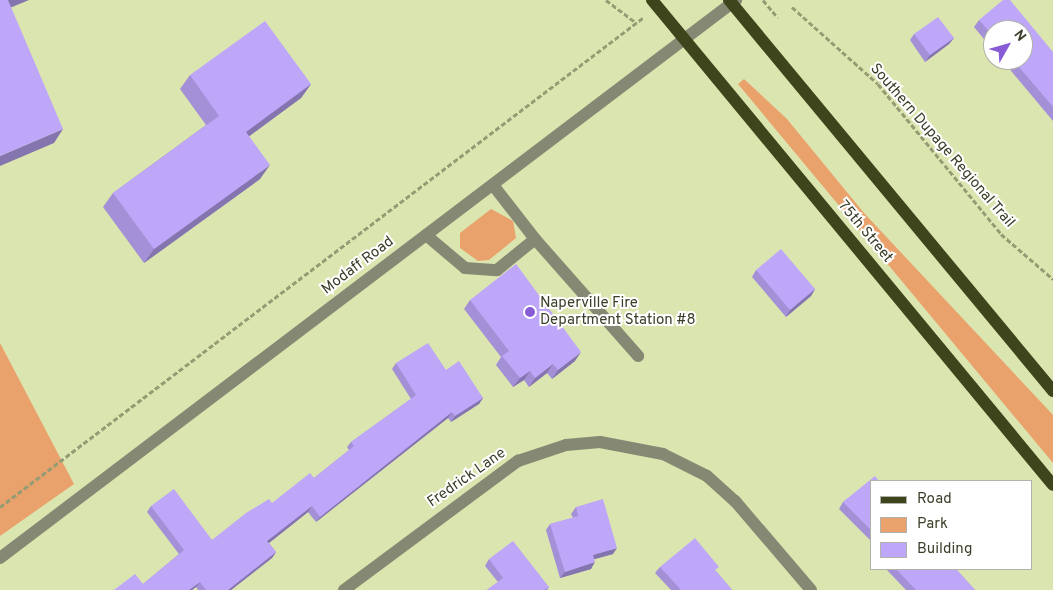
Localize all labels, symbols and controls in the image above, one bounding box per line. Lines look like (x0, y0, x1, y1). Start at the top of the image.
north arrow (983, 20, 1033, 70)
text: N (1010, 27, 1029, 45)
street label: Southern Dupage Regional Trail (866, 60, 1018, 232)
street label: 75th Street (834, 197, 896, 267)
street label: Modaff Road (318, 233, 398, 299)
place label: Naperville Fire Department Station #8 (540, 294, 696, 329)
marker: Naperville Fire Department Station #8 (524, 306, 536, 318)
street label: Fredrick Lane (424, 444, 510, 512)
legend (870, 480, 1033, 570)
text: Road (917, 490, 952, 509)
text: Park (917, 515, 948, 534)
text: Building (917, 540, 972, 559)

